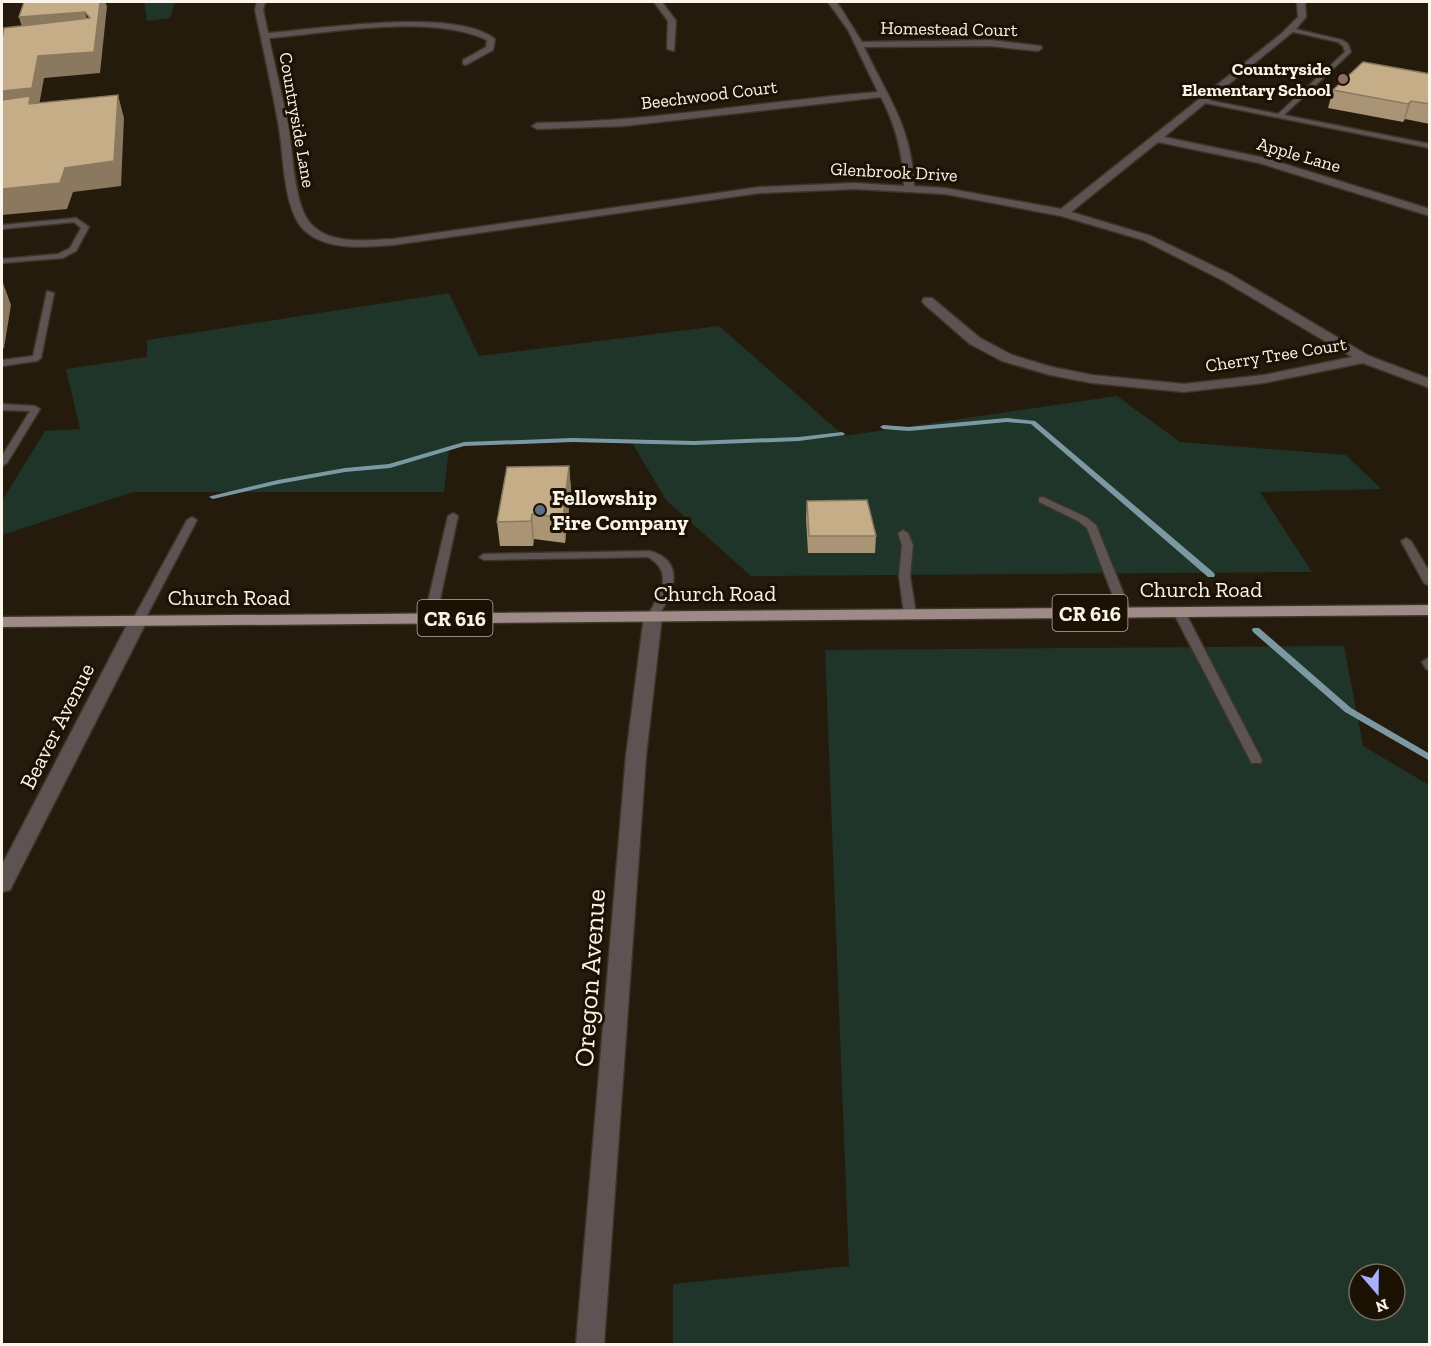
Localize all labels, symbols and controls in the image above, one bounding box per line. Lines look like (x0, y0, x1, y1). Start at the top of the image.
street label: Homestead Court (880, 17, 1018, 41)
street label: Countryside Lane (274, 51, 320, 189)
place label: Countryside Elementary School (1182, 58, 1331, 101)
marker: Countryside Elementary School (1336, 72, 1350, 86)
street label: Beechwood Court (640, 76, 779, 114)
street label: Apple Lane (1255, 133, 1343, 177)
street label: Glenbrook Drive (830, 158, 958, 186)
street label: Cherry Tree Court (1204, 333, 1348, 377)
place label: Fellowship Fire Company (552, 484, 689, 536)
marker: Fellowship Fire Company (533, 503, 547, 517)
street label: Church Road (1140, 576, 1262, 603)
street label: Church Road (654, 580, 776, 607)
street label: Church Road (168, 584, 290, 611)
road number: CR 616 (1052, 595, 1128, 631)
road number: CR 616 (418, 600, 492, 636)
street label: Beaver Avenue (14, 658, 100, 794)
street label: Oregon Avenue (568, 888, 612, 1068)
north arrow (1347, 1262, 1407, 1322)
text: N (1373, 1295, 1391, 1317)

